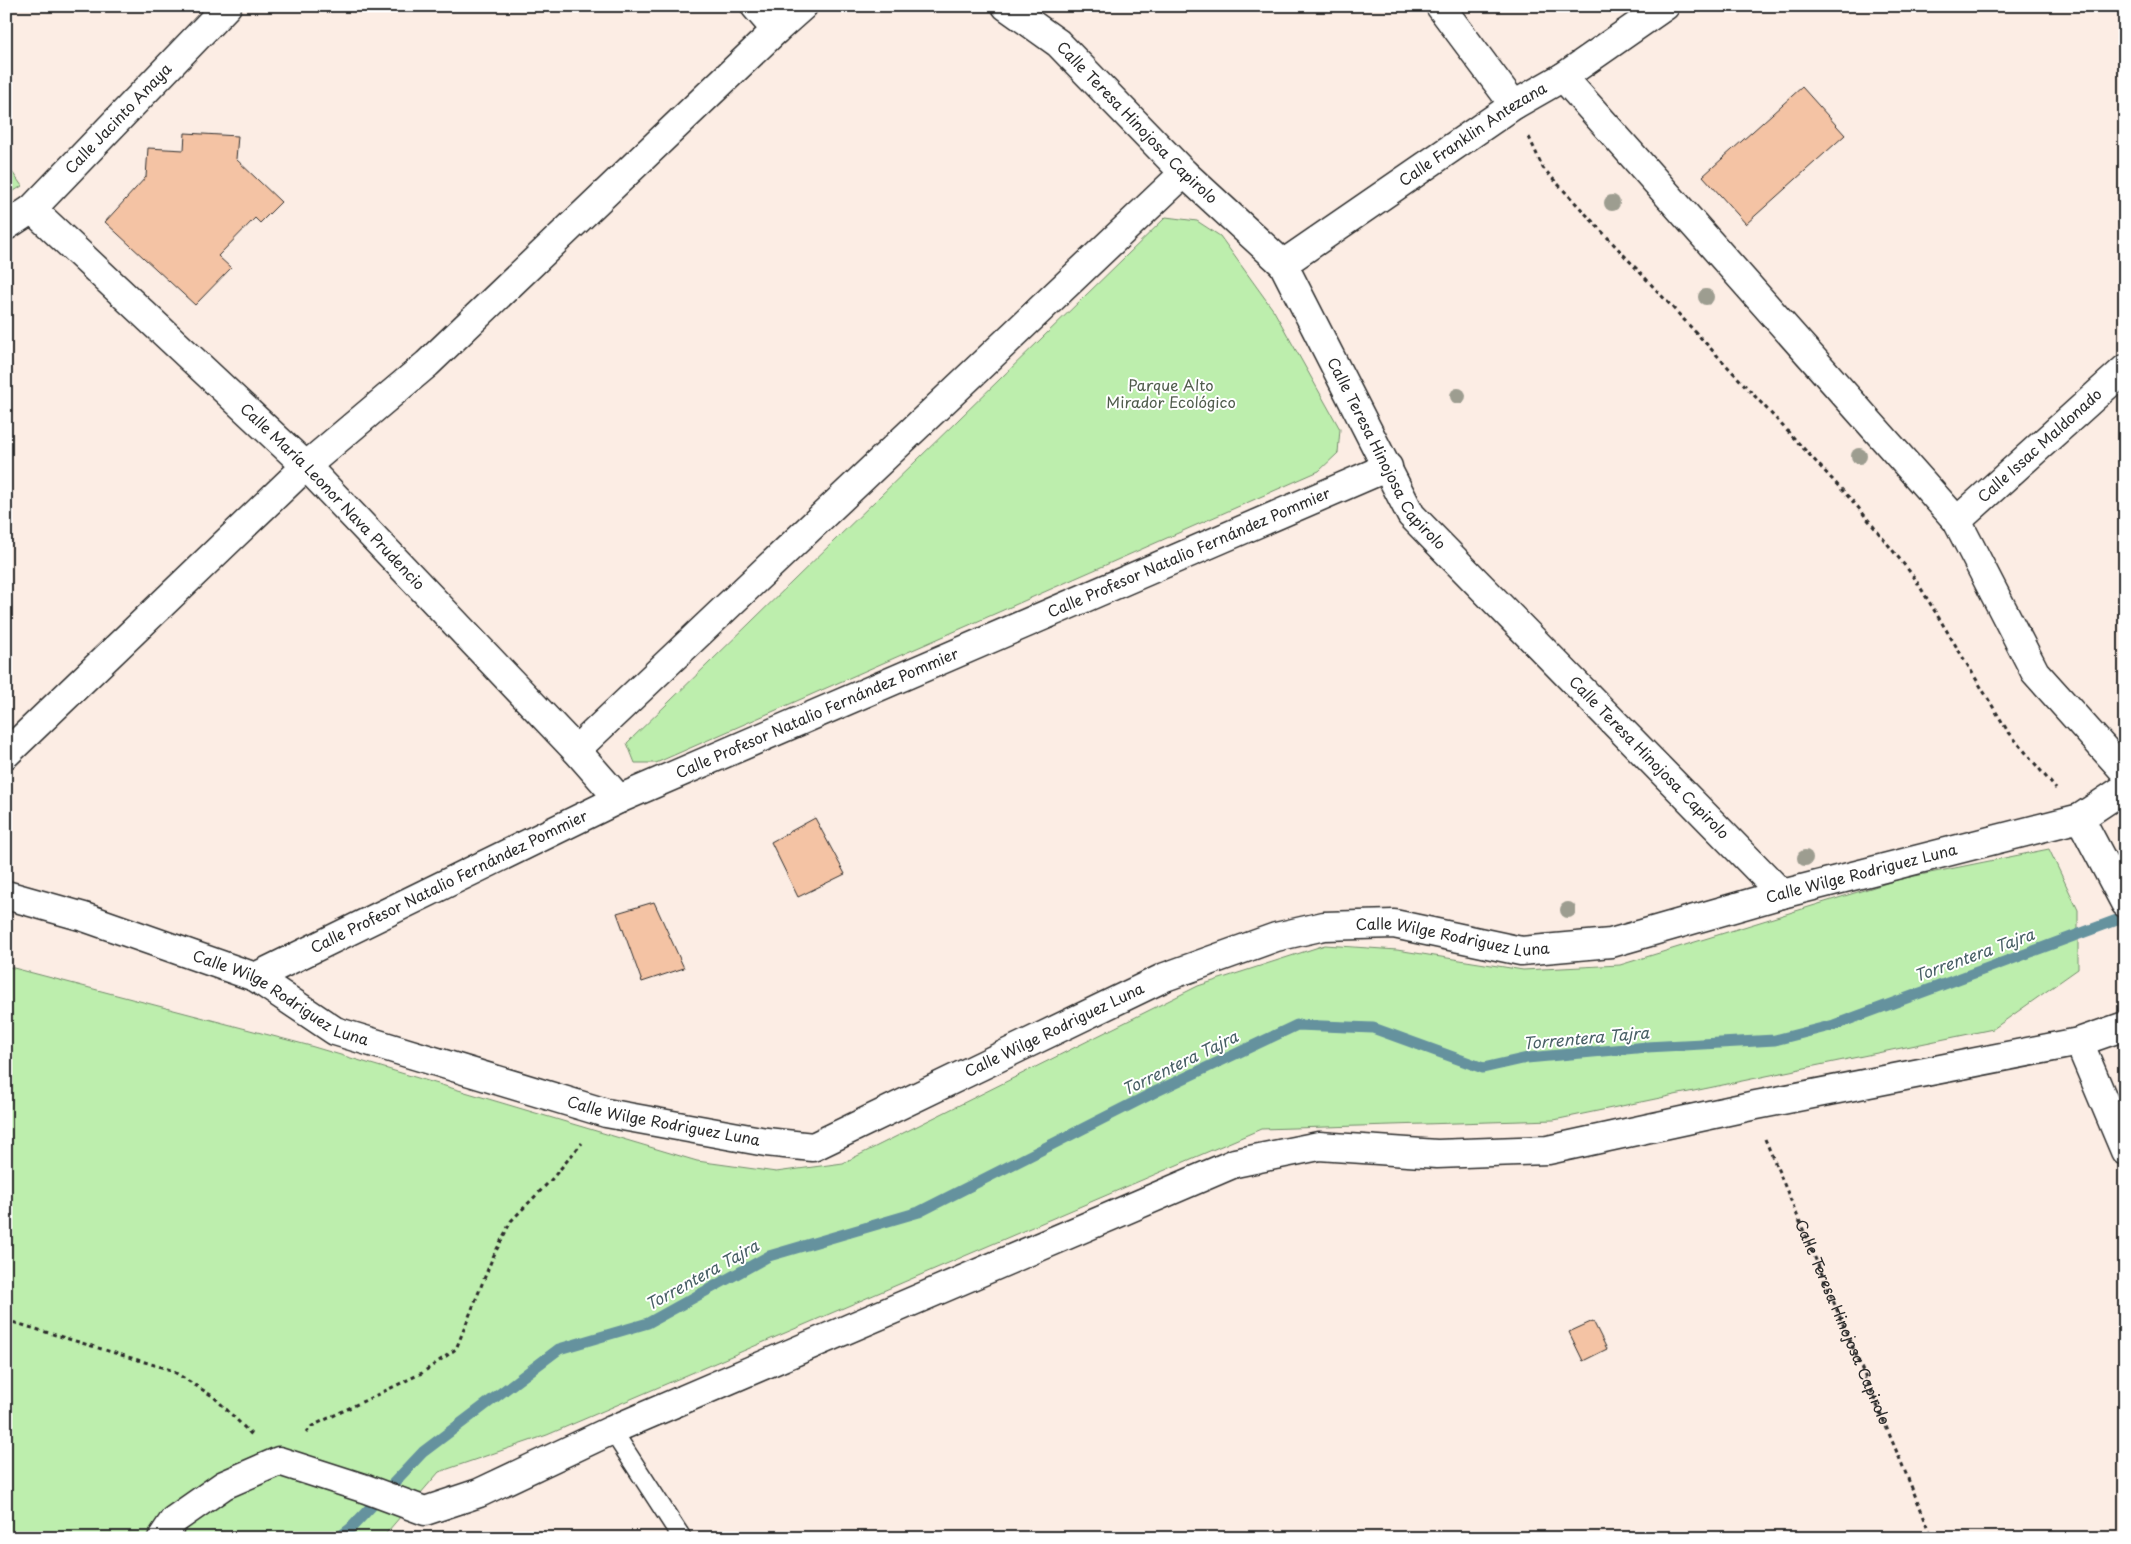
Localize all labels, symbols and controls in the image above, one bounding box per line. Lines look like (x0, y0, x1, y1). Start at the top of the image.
street label: Calle Teresa Hinojosa Capirolo (1052, 35, 1223, 208)
street label: Calle Jacinto Anaya (59, 57, 177, 178)
street label: Calle Franklin Antezana (1394, 75, 1551, 191)
street label: Calle Teresa Hinojosa Capirolo (1322, 353, 1452, 554)
park label: Parque Alto Mirador Ecológico (1106, 373, 1236, 413)
street label: Calle Issac Maldonado (1972, 382, 2106, 507)
street label: Calle María Leonor Nava Prudencio (236, 397, 431, 595)
street label: Calle Profesor Natalio Fernández Pommier (1043, 480, 1333, 623)
street label: Calle Profesor Natalio Fernández Pommier (672, 641, 962, 783)
street label: Calle Teresa Hinojosa Capirolo (1564, 670, 1735, 844)
street label: Calle Profesor Natalio Fernández Pommier (306, 803, 591, 958)
street label: Calle Wilge Rodriguez Luna (1763, 837, 1960, 908)
street label: Calle Wilge Rodriguez Luna (1355, 911, 1551, 961)
water label: Torrentera Tajra (1910, 921, 2038, 987)
street label: Calle Wilge Rodriguez Luna (190, 943, 372, 1051)
street label: Calle Wilge Rodriguez Luna (960, 976, 1148, 1082)
water label: Torrentera Tajra (1522, 1019, 1651, 1054)
water label: Torrentera Tajra (1117, 1023, 1243, 1101)
street label: Calle Wilge Rodriguez Luna (565, 1089, 763, 1151)
street label: Calle Teresa Hinojosa Capirolo (1790, 1216, 1897, 1428)
water label: Torrentera Tajra (640, 1232, 764, 1315)

